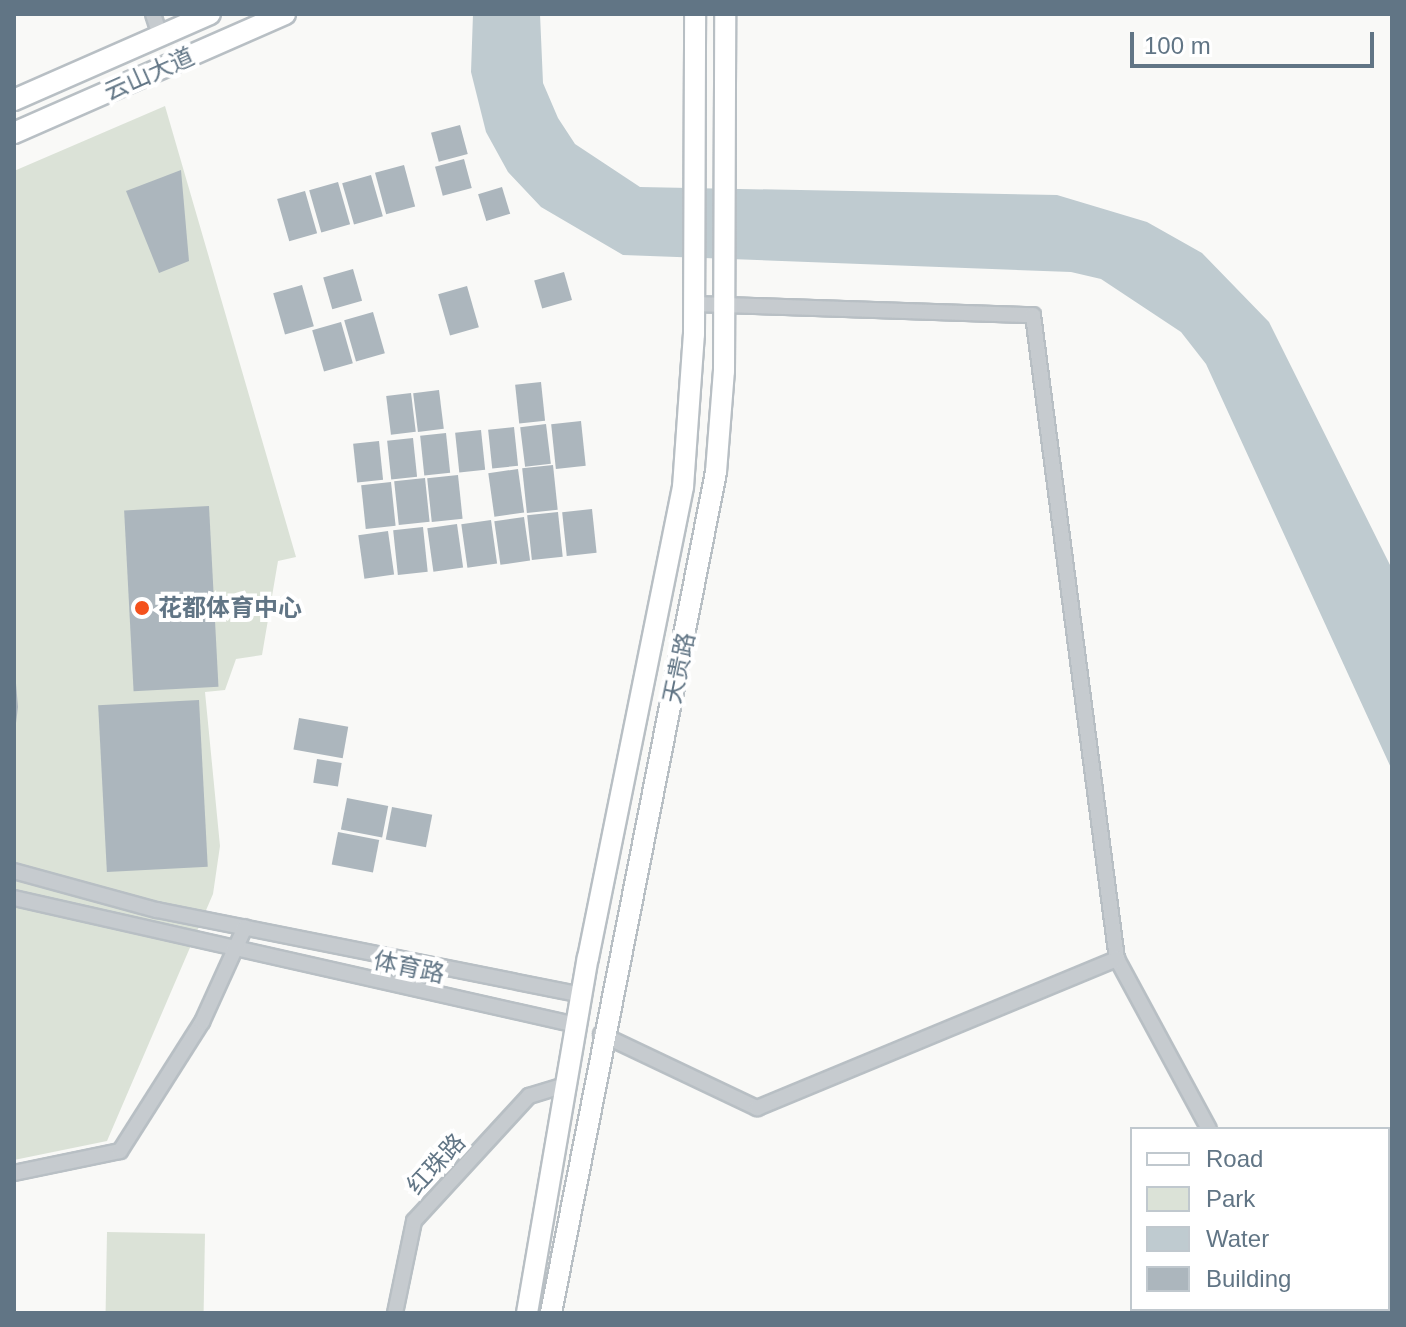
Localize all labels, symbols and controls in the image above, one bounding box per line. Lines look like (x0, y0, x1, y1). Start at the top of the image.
scale bar (1134, 16, 1378, 66)
text: 100 m (1144, 32, 1211, 59)
street label: 云山大道 (99, 41, 199, 107)
place label: 花都体育中心 (158, 594, 302, 622)
marker: 花都体育中心 (133, 599, 151, 617)
street label: 天贵路 (657, 630, 701, 706)
street label: 体育路 (371, 945, 447, 989)
legend (1130, 1127, 1390, 1311)
street label: 红珠路 (401, 1128, 471, 1200)
text: Road (1206, 1145, 1263, 1172)
text: Park (1206, 1185, 1255, 1212)
text: Water (1206, 1225, 1269, 1252)
text: Building (1206, 1265, 1291, 1292)

